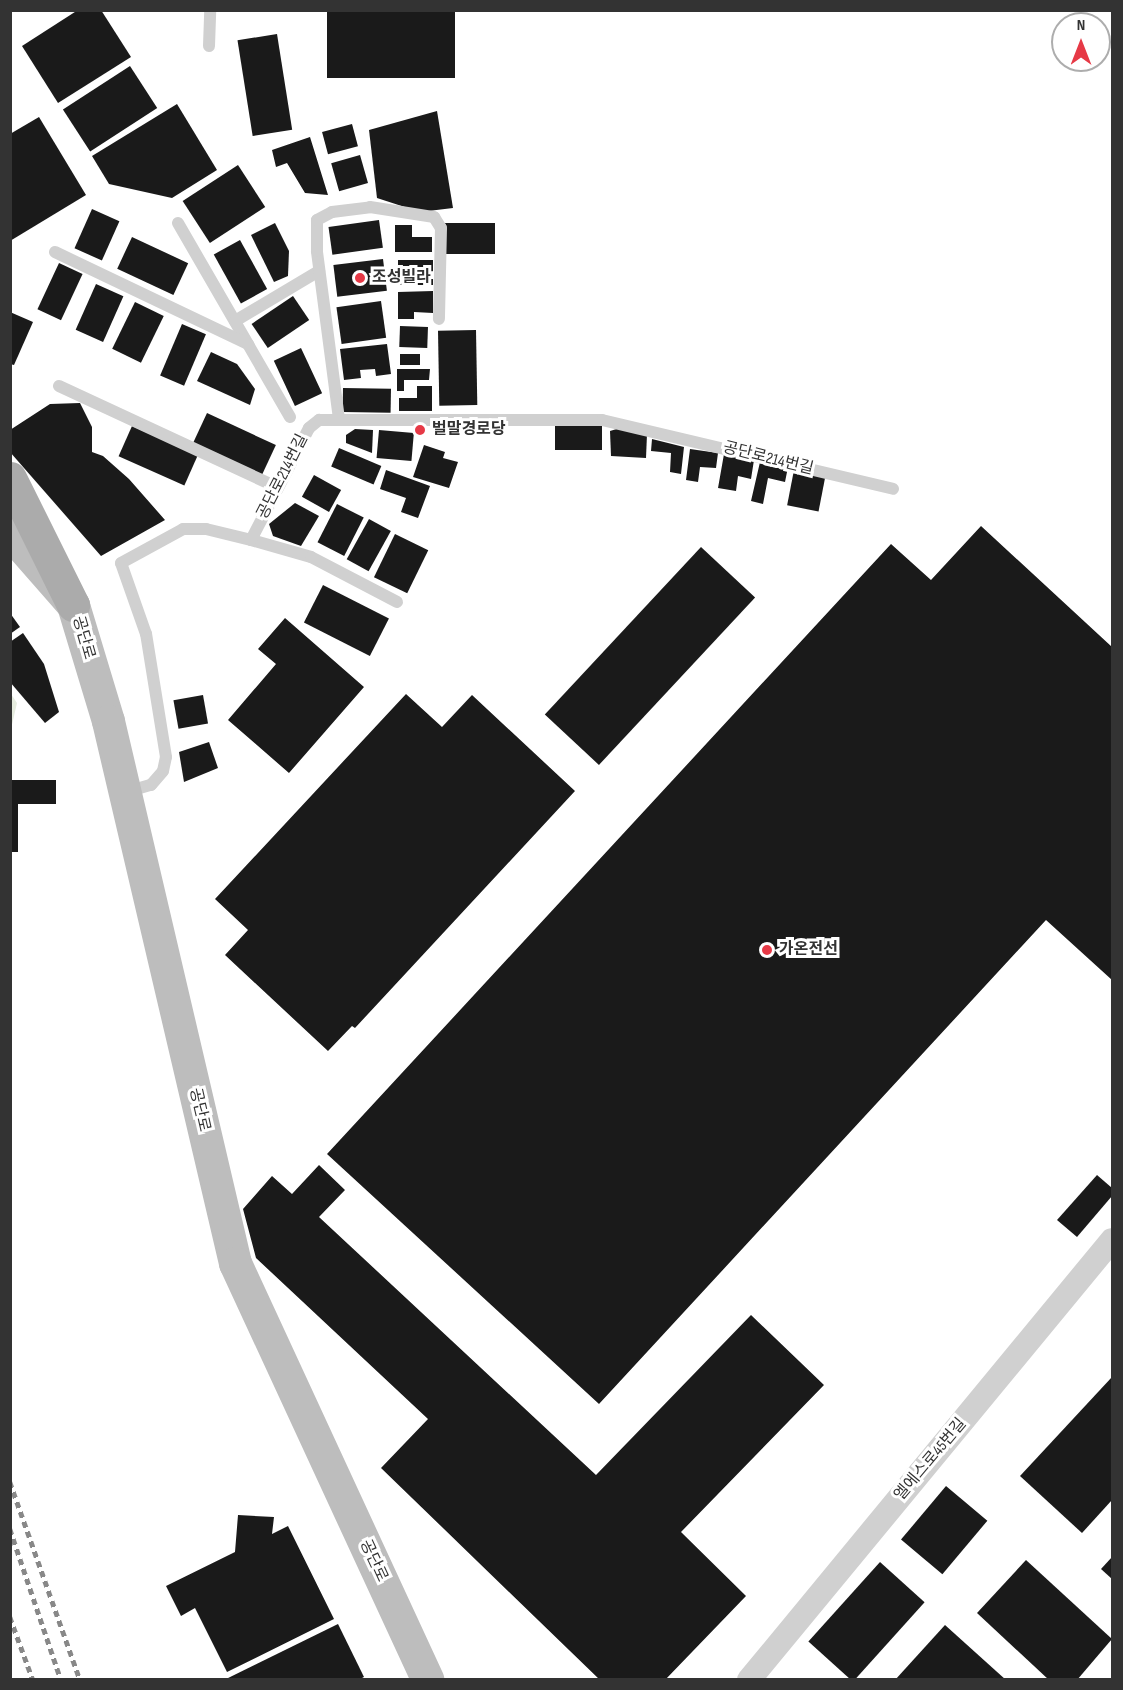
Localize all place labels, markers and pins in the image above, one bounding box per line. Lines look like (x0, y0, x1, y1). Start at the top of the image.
place label: 조성빌라 (372, 268, 431, 288)
marker: 조성빌라 (353, 271, 367, 285)
place label: 벌말경로당 (432, 420, 506, 440)
marker: 벌말경로당 (413, 423, 427, 437)
place label: 가온전선 (779, 940, 838, 960)
marker: 가온전선 (760, 943, 774, 957)

